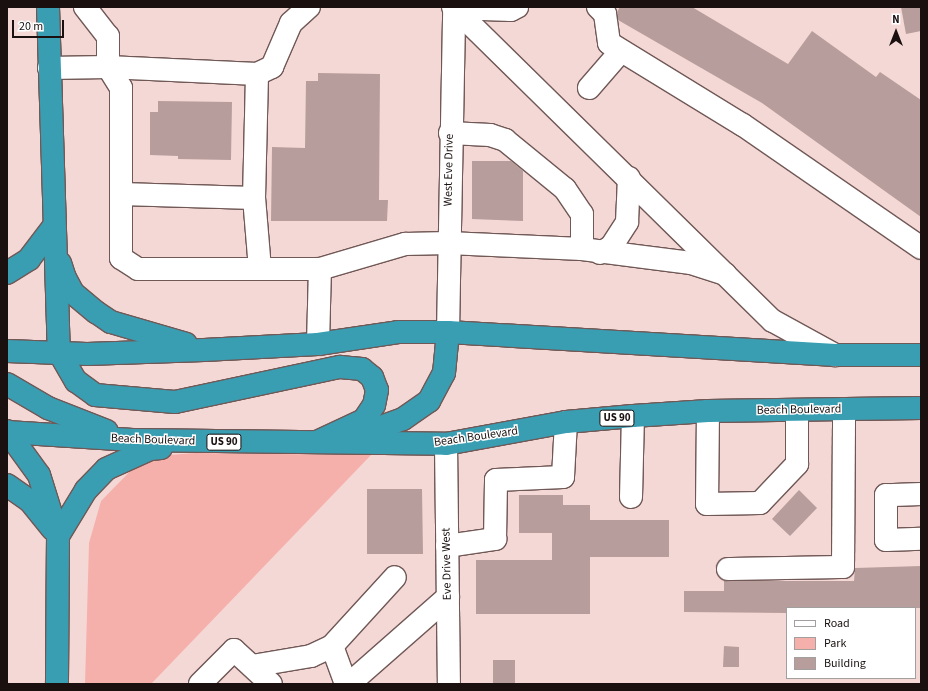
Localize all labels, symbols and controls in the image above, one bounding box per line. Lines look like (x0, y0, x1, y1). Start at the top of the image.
scale bar (14, 12, 66, 38)
north arrow (876, 12, 916, 52)
text: N (892, 12, 900, 27)
text: 20 m (19, 18, 43, 35)
street label: West Eve Drive (441, 134, 457, 206)
street label: Beach Boulevard (757, 402, 841, 418)
road number: US 90 (599, 409, 635, 427)
street label: Beach Boulevard (433, 424, 519, 450)
street label: Beach Boulevard (110, 431, 196, 449)
road number: US 90 (206, 433, 242, 451)
street label: Eve Drive West (439, 528, 455, 600)
legend (786, 607, 916, 679)
text: Road (824, 615, 850, 632)
text: Park (824, 635, 846, 652)
text: Building (824, 655, 866, 672)

